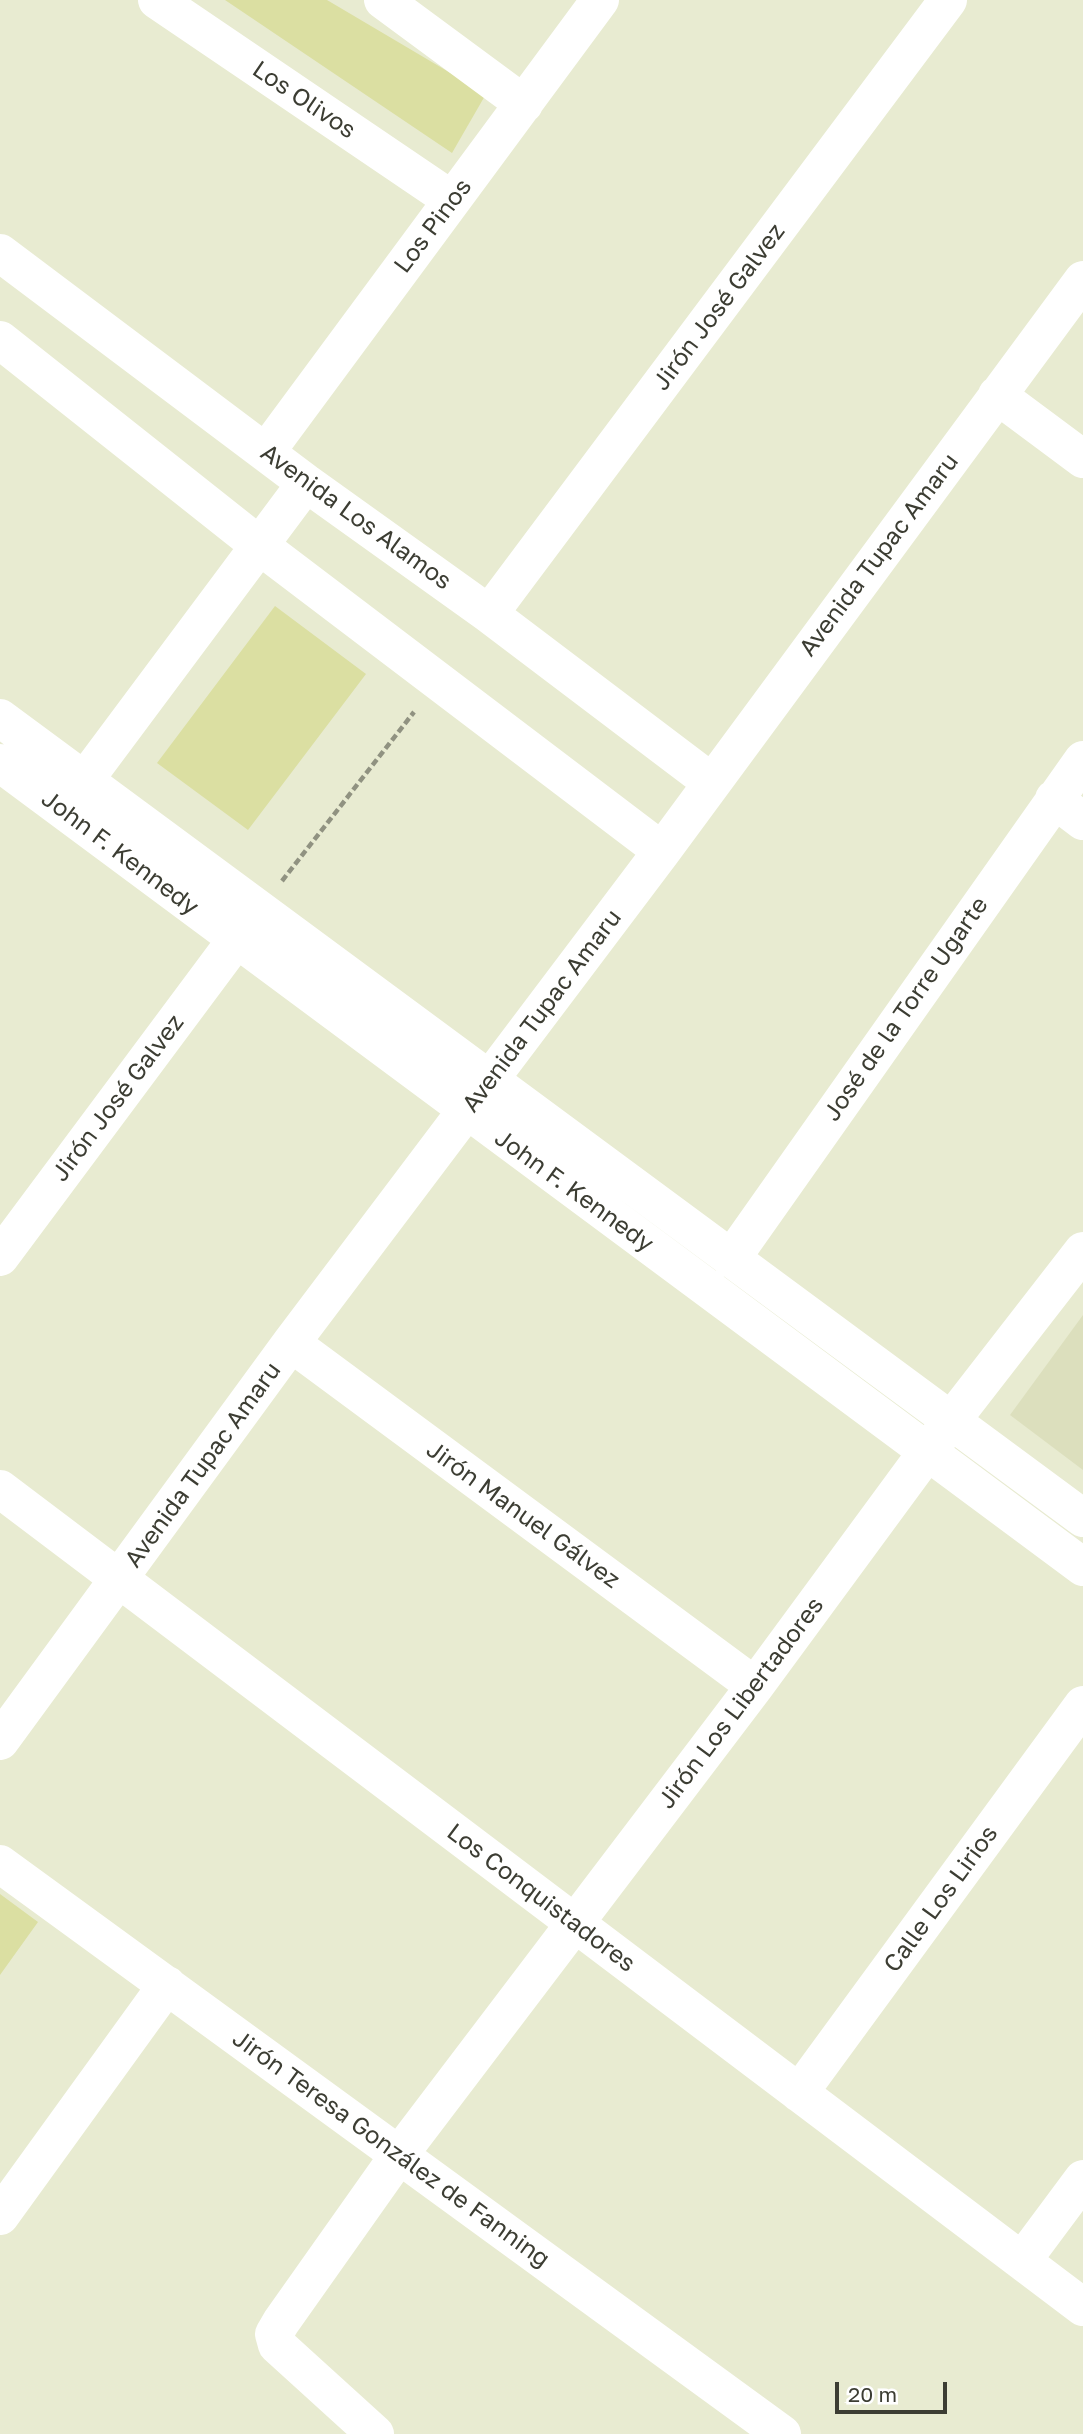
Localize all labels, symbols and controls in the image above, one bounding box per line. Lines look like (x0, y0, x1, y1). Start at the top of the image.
street label: Los Olivos (247, 55, 361, 145)
street label: Los Pinos (388, 173, 478, 279)
street label: Jirón José Galvez (647, 218, 791, 396)
street label: Avenida Los Alamos (255, 438, 457, 596)
street label: Avenida Tupac Amaru (793, 448, 965, 662)
street label: John F. Kennedy (36, 784, 204, 922)
street label: José de la Torre Ugarte (818, 891, 994, 1127)
street label: Avenida Tupac Amaru (456, 904, 628, 1118)
street label: Jirón José Galvez (46, 1009, 190, 1187)
street label: John F. Kennedy (489, 1124, 659, 1258)
street label: Avenida Tupac Amaru (119, 1357, 287, 1573)
street label: Jirón Manuel Gálvez (421, 1435, 625, 1595)
street label: Jirón Los Libertadores (652, 1592, 830, 1814)
street label: Los Conquistadores (441, 1818, 641, 1978)
street label: Calle Los Lirios (878, 1820, 1004, 1978)
street label: Jirón Teresa González de Fanning (227, 2024, 555, 2274)
scale bar (838, 2368, 950, 2412)
text: 20 m (848, 2381, 897, 2407)

